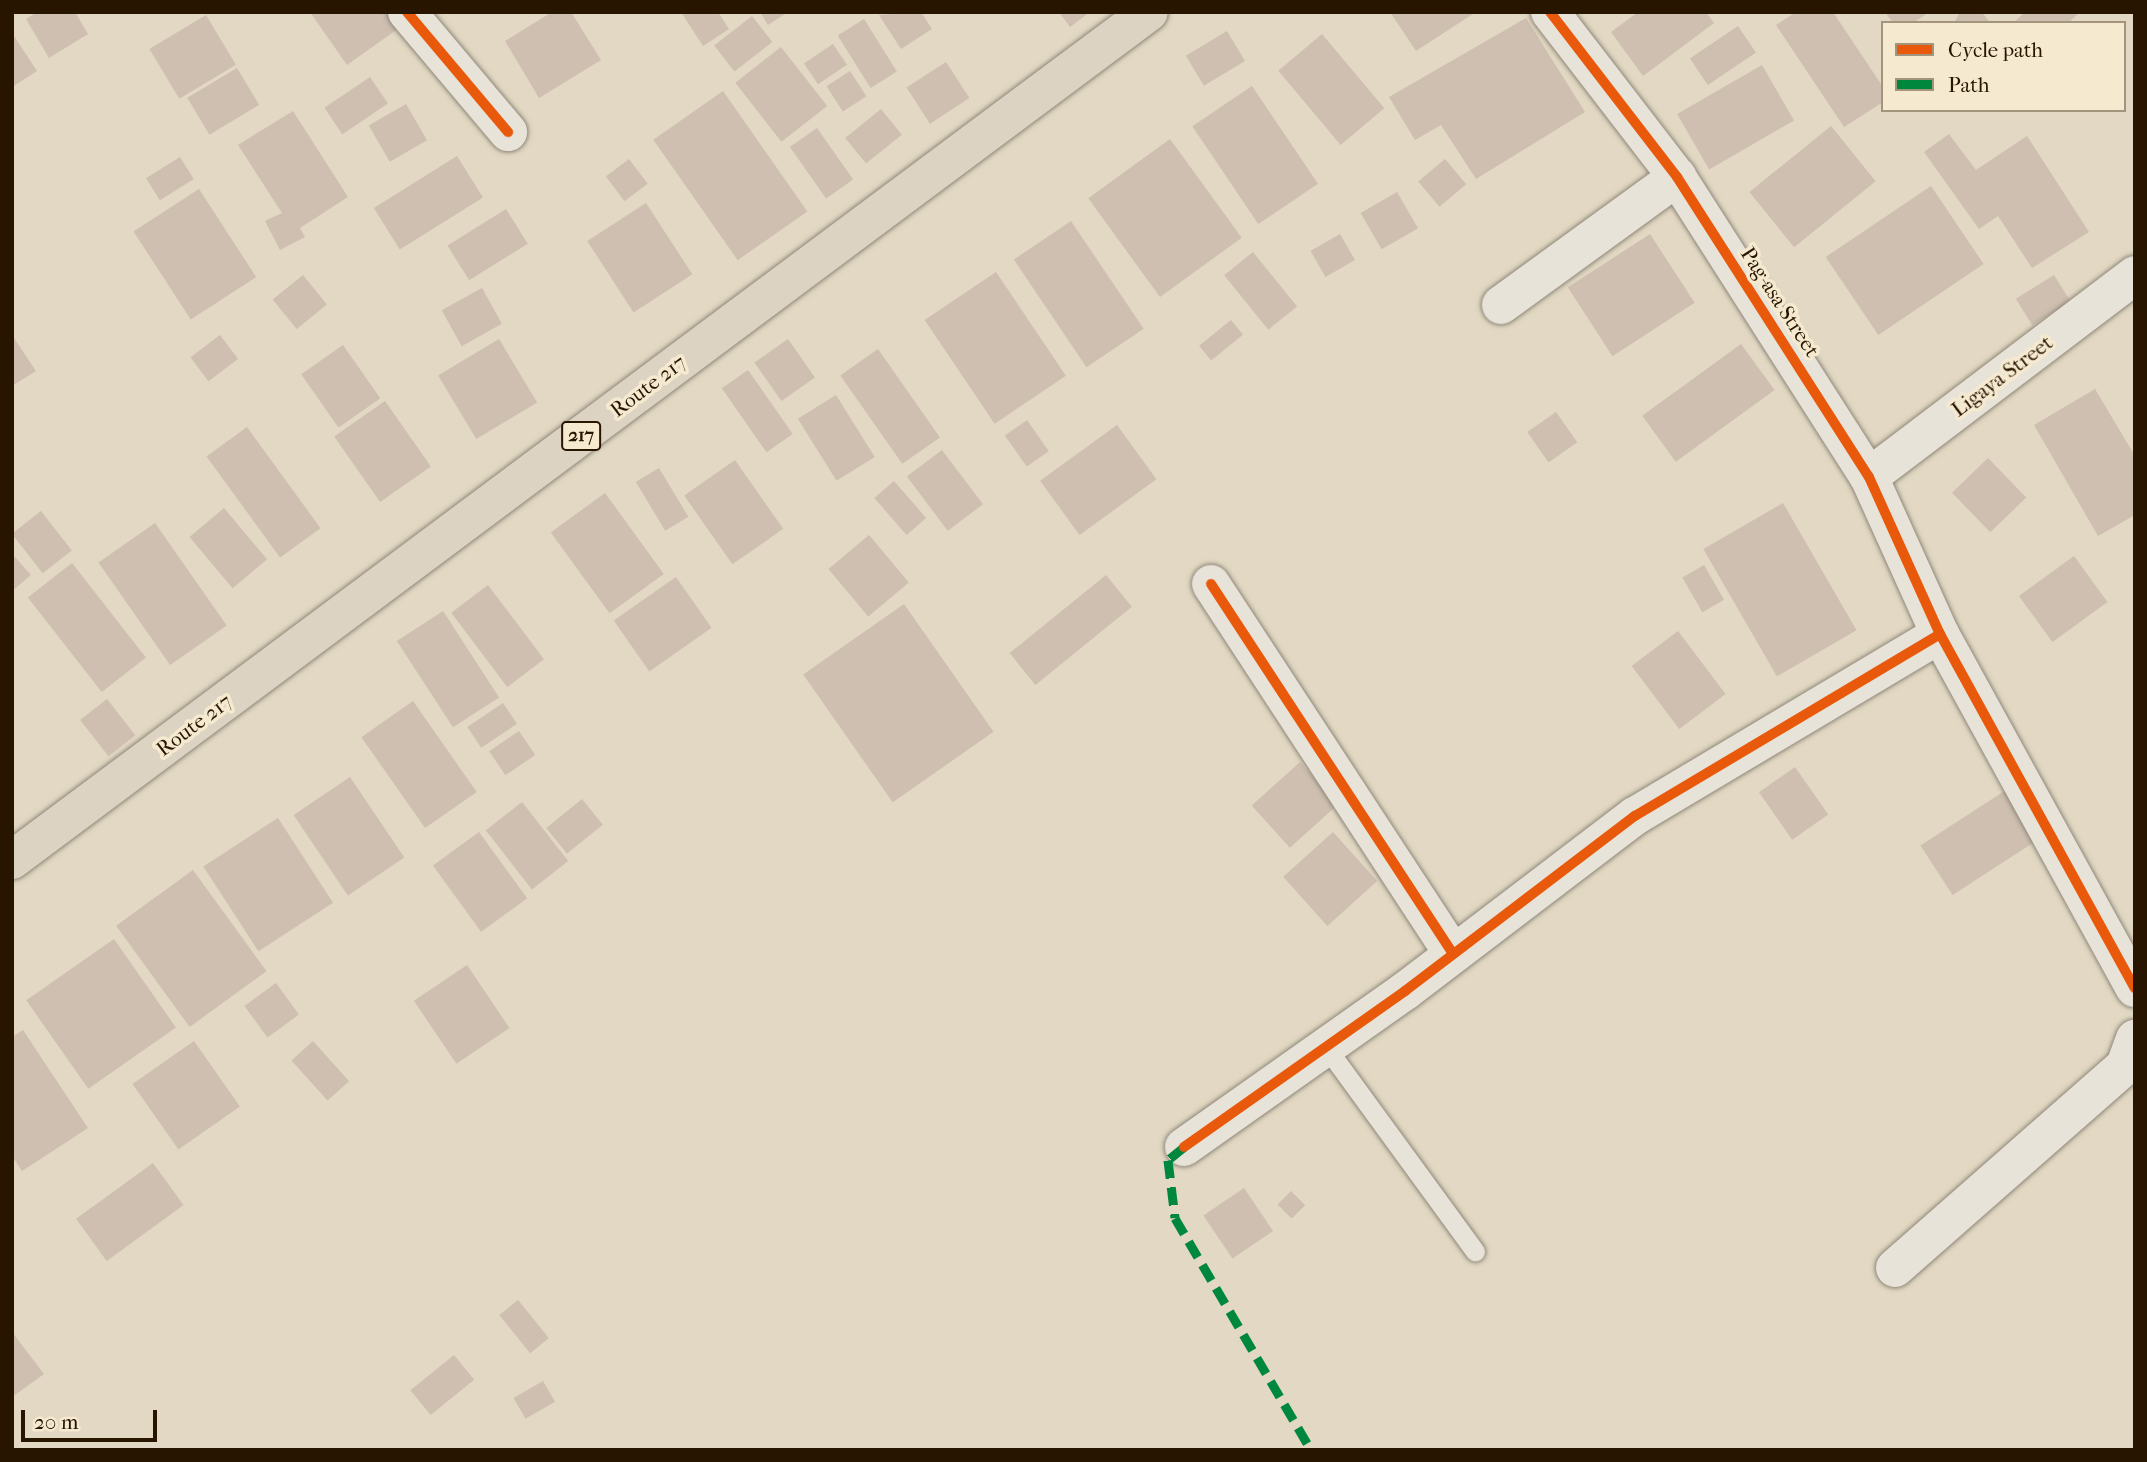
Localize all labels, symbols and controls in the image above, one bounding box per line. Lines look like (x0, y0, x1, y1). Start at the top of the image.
legend (1881, 21, 2126, 112)
text: Cycle path (1948, 38, 2043, 62)
text: Path (1948, 73, 1989, 97)
street label: Pag-asa Street (1735, 242, 1825, 362)
street label: Ligaya Street (1947, 330, 2057, 422)
street label: Route 217 (605, 349, 691, 423)
road number: 217 (560, 420, 602, 452)
street label: Route 217 (151, 688, 237, 762)
scale bar (24, 1396, 161, 1440)
text: 20 m (34, 1410, 78, 1434)

